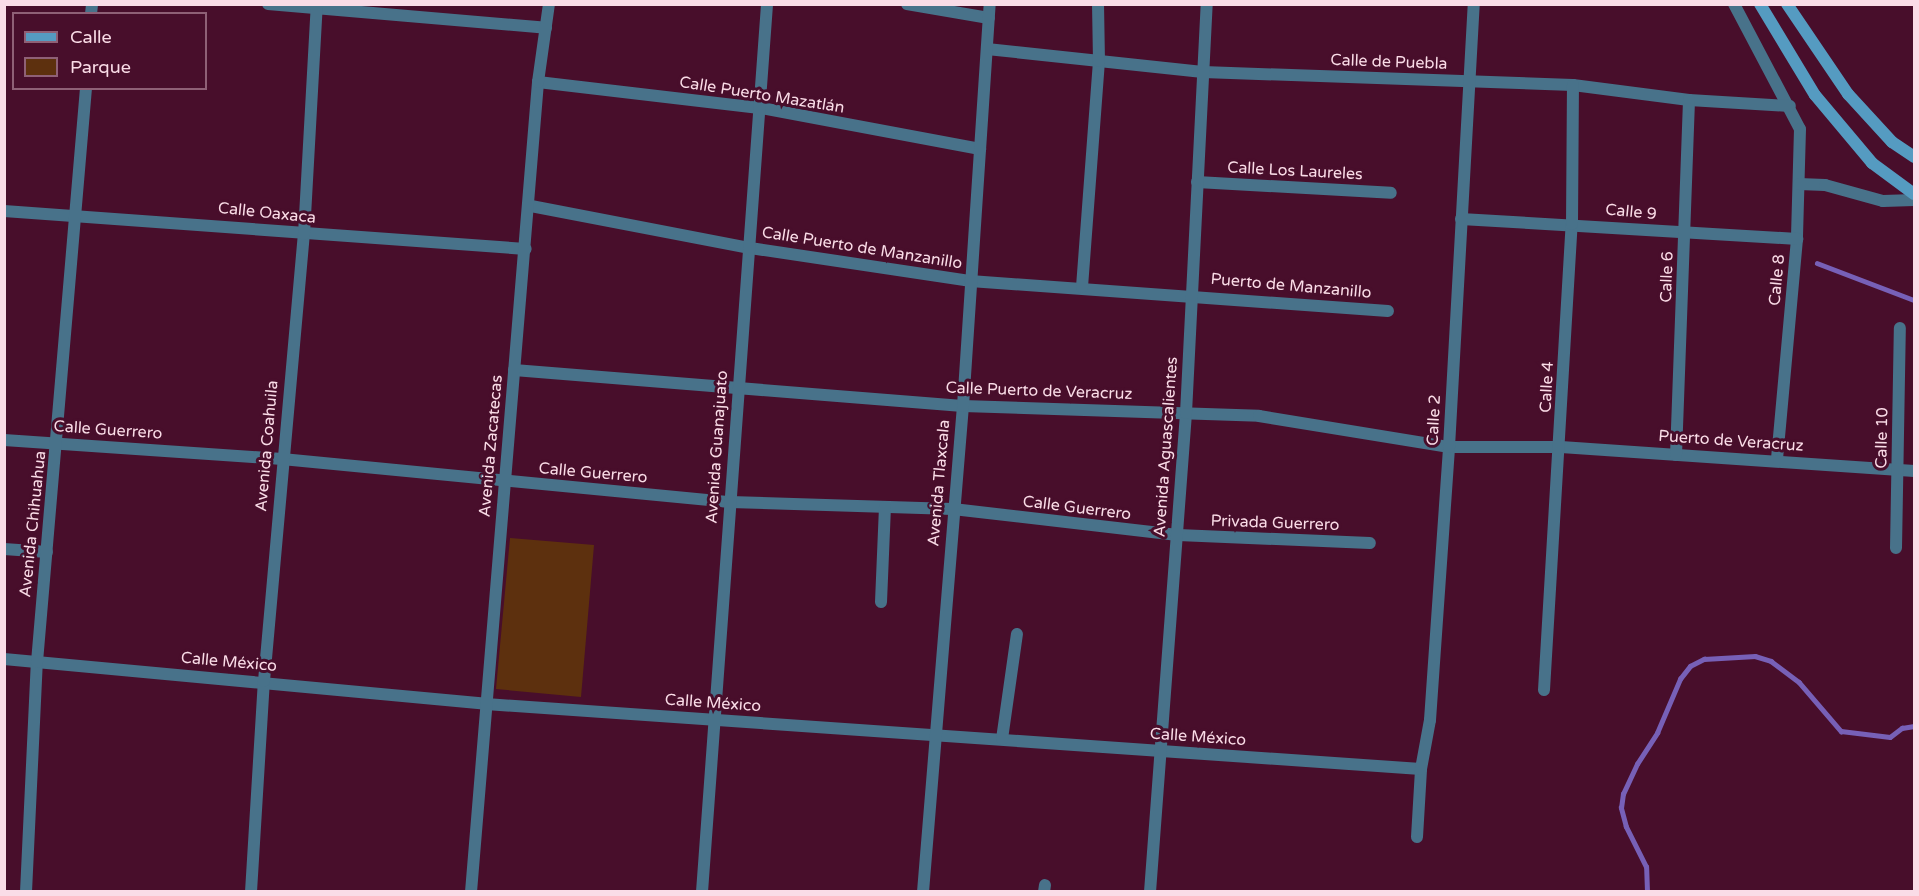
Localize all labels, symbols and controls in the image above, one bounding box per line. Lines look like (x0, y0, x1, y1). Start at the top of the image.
legend (12, 12, 207, 90)
text: Calle (70, 26, 112, 48)
street label: Calle de Puebla (1330, 50, 1448, 74)
text: Parque (70, 56, 131, 78)
street label: Calle Puerto Mazatlán (678, 72, 846, 118)
street label: Calle Los Laureles (1227, 158, 1363, 184)
street label: Calle Oaxaca (217, 198, 317, 228)
street label: Calle 9 (1605, 200, 1657, 224)
street label: Calle Puerto de Manzanillo (760, 223, 964, 273)
street label: Calle 6 (1657, 251, 1677, 303)
street label: Calle 8 (1765, 254, 1789, 306)
street label: Puerto de Manzanillo (1210, 269, 1372, 303)
street label: Avenida Aguascalientes (1150, 356, 1182, 538)
street label: Calle 4 (1536, 361, 1558, 413)
street label: Avenida Guanajuato (702, 370, 732, 524)
street label: Avenida Zacatecas (475, 374, 507, 518)
street label: Calle Puerto de Veracruz (945, 378, 1133, 404)
street label: Avenida Coahuila (252, 380, 282, 512)
street label: Calle 2 (1423, 394, 1445, 446)
street label: Calle 10 (1872, 407, 1892, 469)
street label: Calle Guerrero (53, 417, 163, 443)
street label: Avenida Tlaxcala (924, 419, 954, 547)
street label: Puerto de Veracruz (1658, 426, 1804, 456)
street label: Avenida Chihuahua (16, 450, 50, 598)
street label: Calle Guerrero (538, 459, 648, 487)
street label: Calle Guerrero (1022, 492, 1132, 524)
street label: Privada Guerrero (1210, 511, 1340, 535)
street label: Calle México (180, 648, 278, 676)
street label: Calle México (664, 690, 762, 716)
street label: Calle México (1149, 724, 1247, 750)

